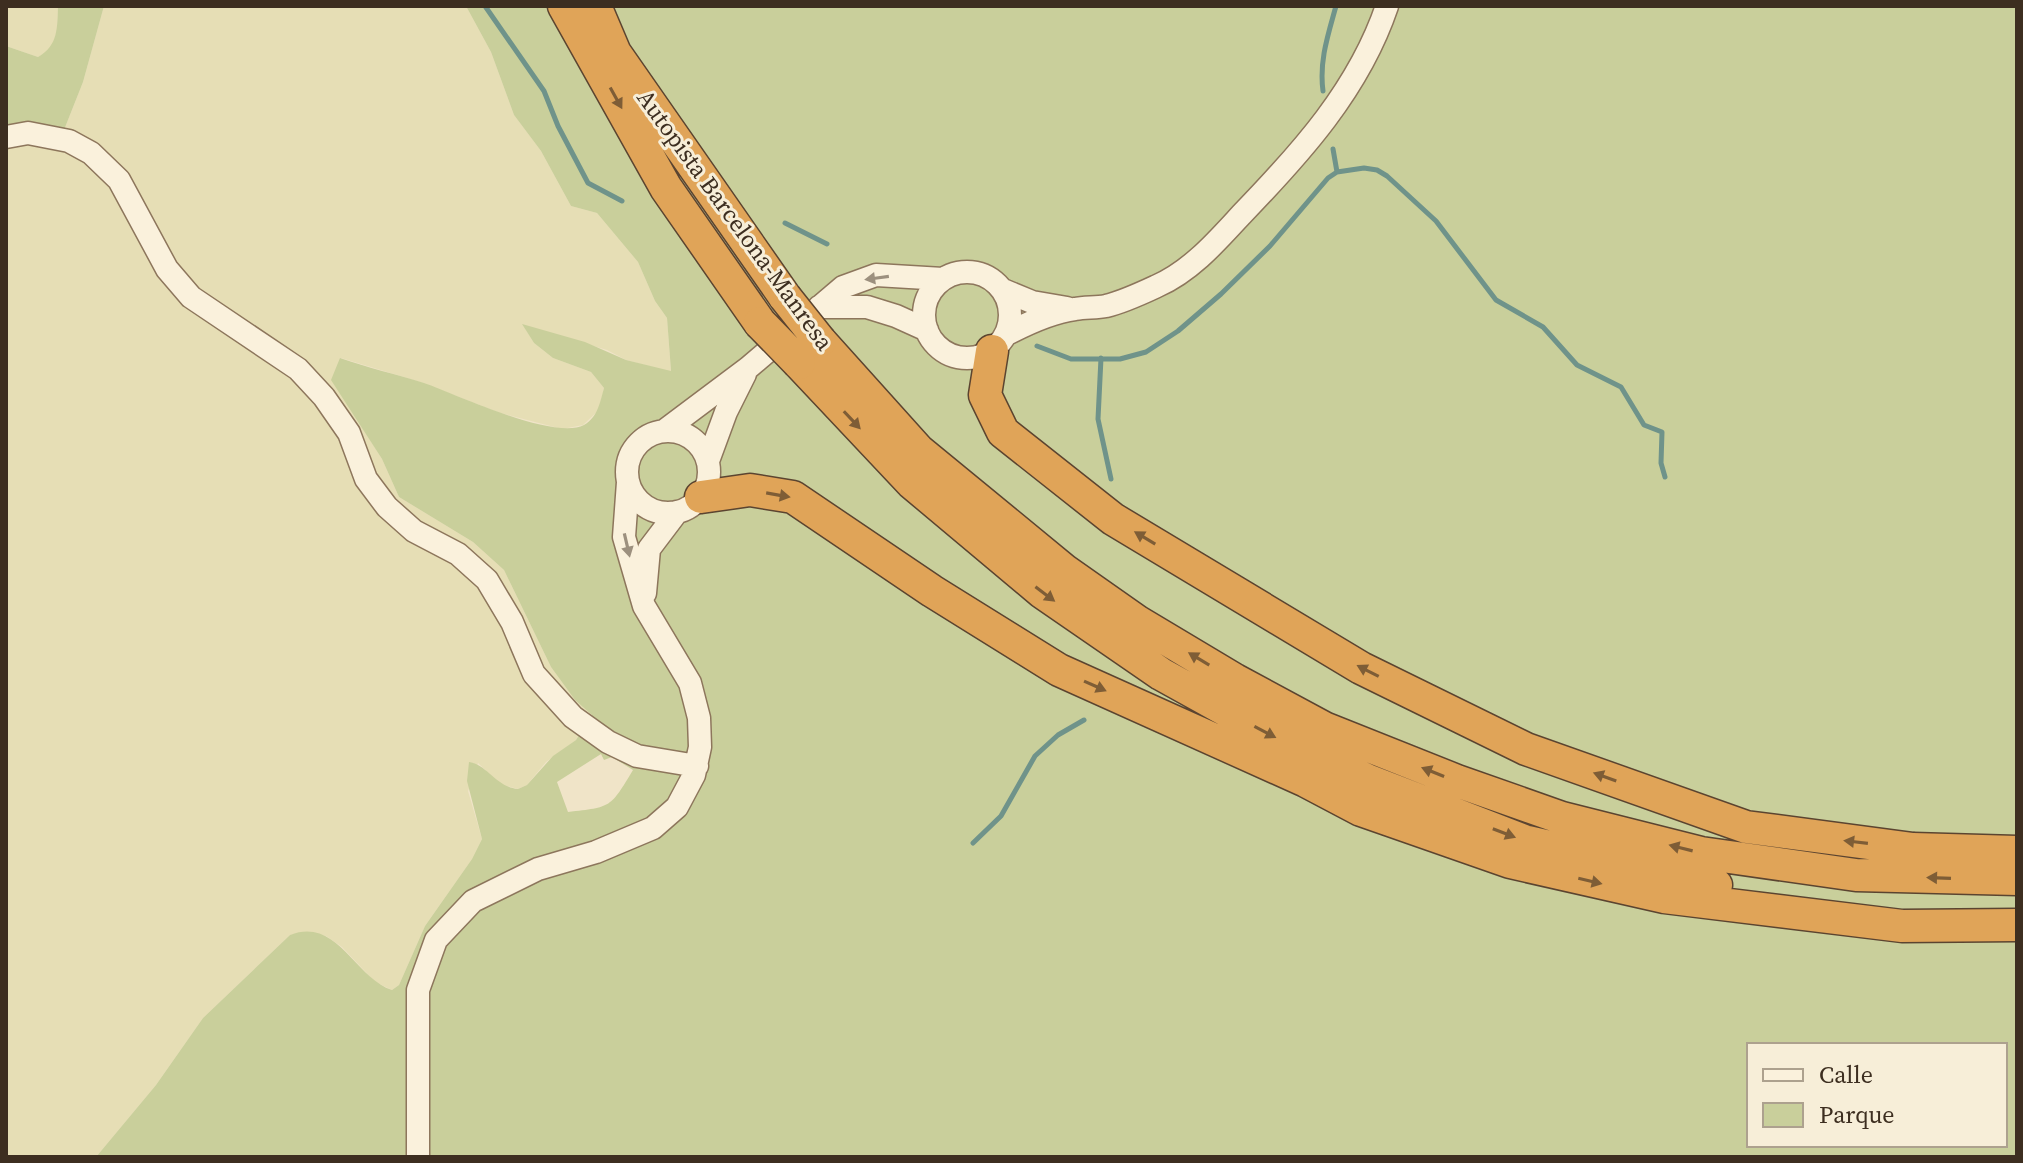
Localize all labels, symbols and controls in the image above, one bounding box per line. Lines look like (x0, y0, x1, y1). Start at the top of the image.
street label: Autopista Barcelona-Manresa (630, 83, 842, 357)
one-way arrow (609, 87, 623, 110)
one-way arrow (864, 272, 889, 285)
one-way arrow (842, 410, 861, 429)
one-way arrow (765, 489, 790, 501)
one-way arrow (1134, 531, 1156, 545)
one-way arrow (621, 533, 634, 558)
one-way arrow (1035, 585, 1055, 601)
one-way arrow (1188, 652, 1210, 666)
one-way arrow (1357, 664, 1380, 678)
one-way arrow (1083, 679, 1107, 693)
one-way arrow (1254, 724, 1276, 738)
one-way arrow (1421, 765, 1445, 778)
one-way arrow (1593, 771, 1617, 783)
one-way arrow (1492, 827, 1516, 840)
one-way arrow (1843, 835, 1868, 848)
one-way arrow (1669, 841, 1694, 853)
one-way arrow (1926, 871, 1951, 884)
one-way arrow (1578, 875, 1603, 888)
legend (1747, 1043, 2007, 1147)
text: Calle (1819, 1058, 1873, 1091)
text: Parque (1819, 1098, 1895, 1131)

